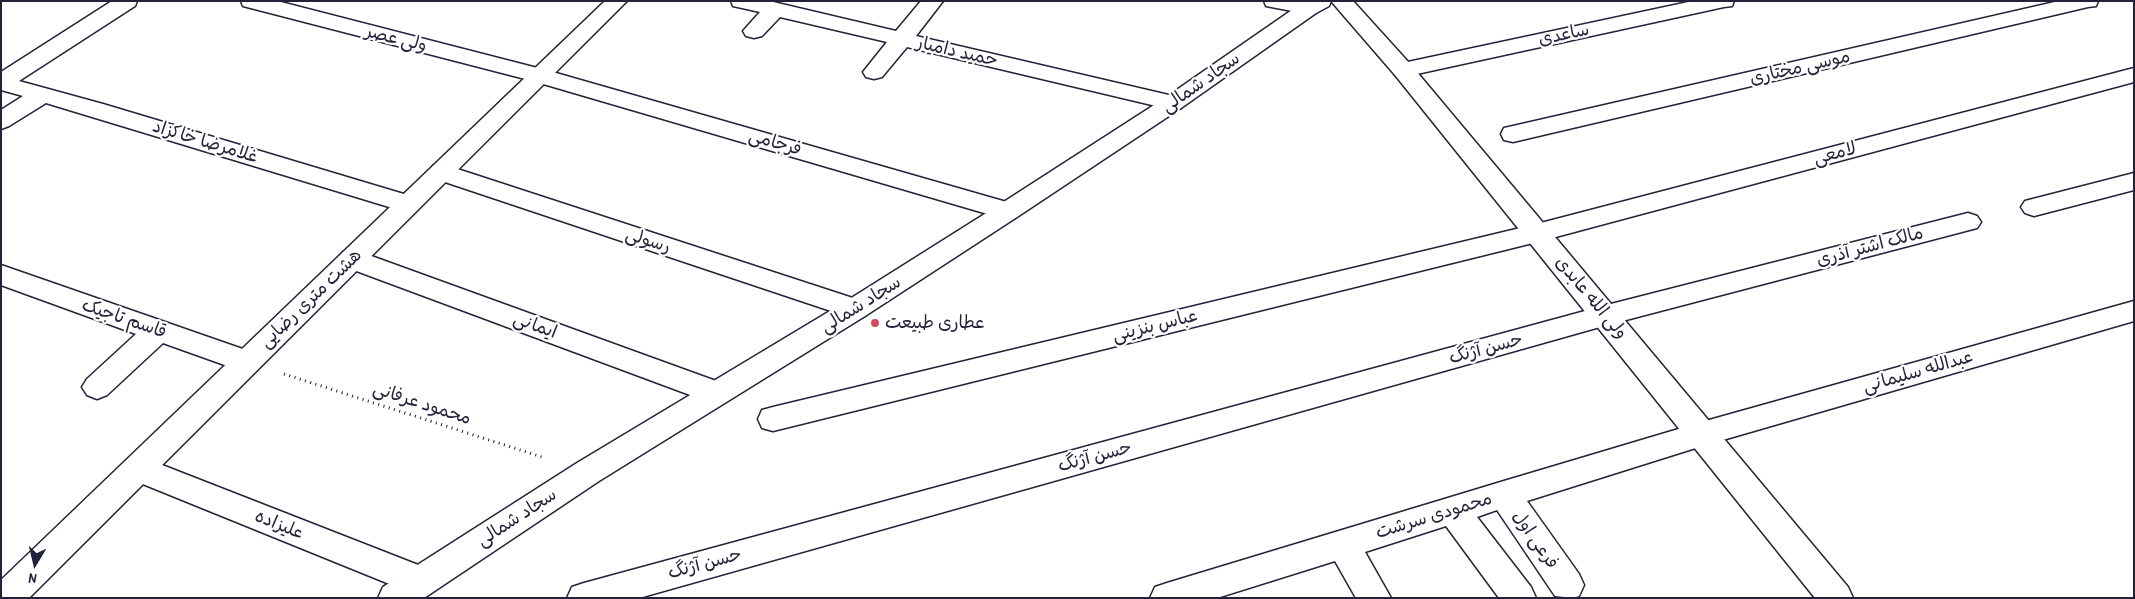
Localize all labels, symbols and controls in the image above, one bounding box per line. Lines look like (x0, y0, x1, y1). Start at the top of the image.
street label: ساعدی (1537, 19, 1591, 51)
street label: ولی عصر (363, 21, 429, 57)
street label: حمید دامیار (914, 32, 1000, 72)
street label: موسی مختاری (1748, 46, 1852, 90)
street label: سجاد شمالی (1158, 48, 1244, 118)
street label: غلامرضا خاکزاد (150, 116, 260, 168)
street label: فرجامی (746, 125, 804, 161)
street label: لامعی (1811, 138, 1859, 170)
street label: مالک اشتر آذری (1814, 222, 1926, 272)
street label: رسولی (623, 224, 673, 258)
street label: هشت متری رضایی (255, 245, 367, 353)
street label: ولی الله عابدی (1550, 252, 1632, 344)
street label: سجاد شمالی (817, 272, 905, 338)
street label: قاسم تاجیک (79, 294, 169, 344)
street label: عباس بنزینی (1110, 305, 1200, 347)
street label: ایمانی (510, 308, 560, 344)
place label: عطاری طبیعت (885, 312, 985, 334)
marker: عطاری طبیعت (869, 317, 881, 329)
street label: حسن آژنگ (1447, 329, 1525, 369)
street label: عبدالله سلیمانی (1860, 346, 1976, 398)
street label: محمود عرفانی (370, 378, 474, 430)
street label: حسن آژنگ (1056, 437, 1134, 477)
street label: سجاد شمالی (473, 484, 561, 552)
street label: محمودی سرشت (1373, 488, 1495, 544)
street label: علیزاده (251, 506, 307, 544)
street label: فرعی اول (1507, 507, 1563, 573)
north arrow (10, 539, 60, 589)
street label: حسن آژنگ (666, 544, 744, 584)
text: N (27, 569, 38, 589)

